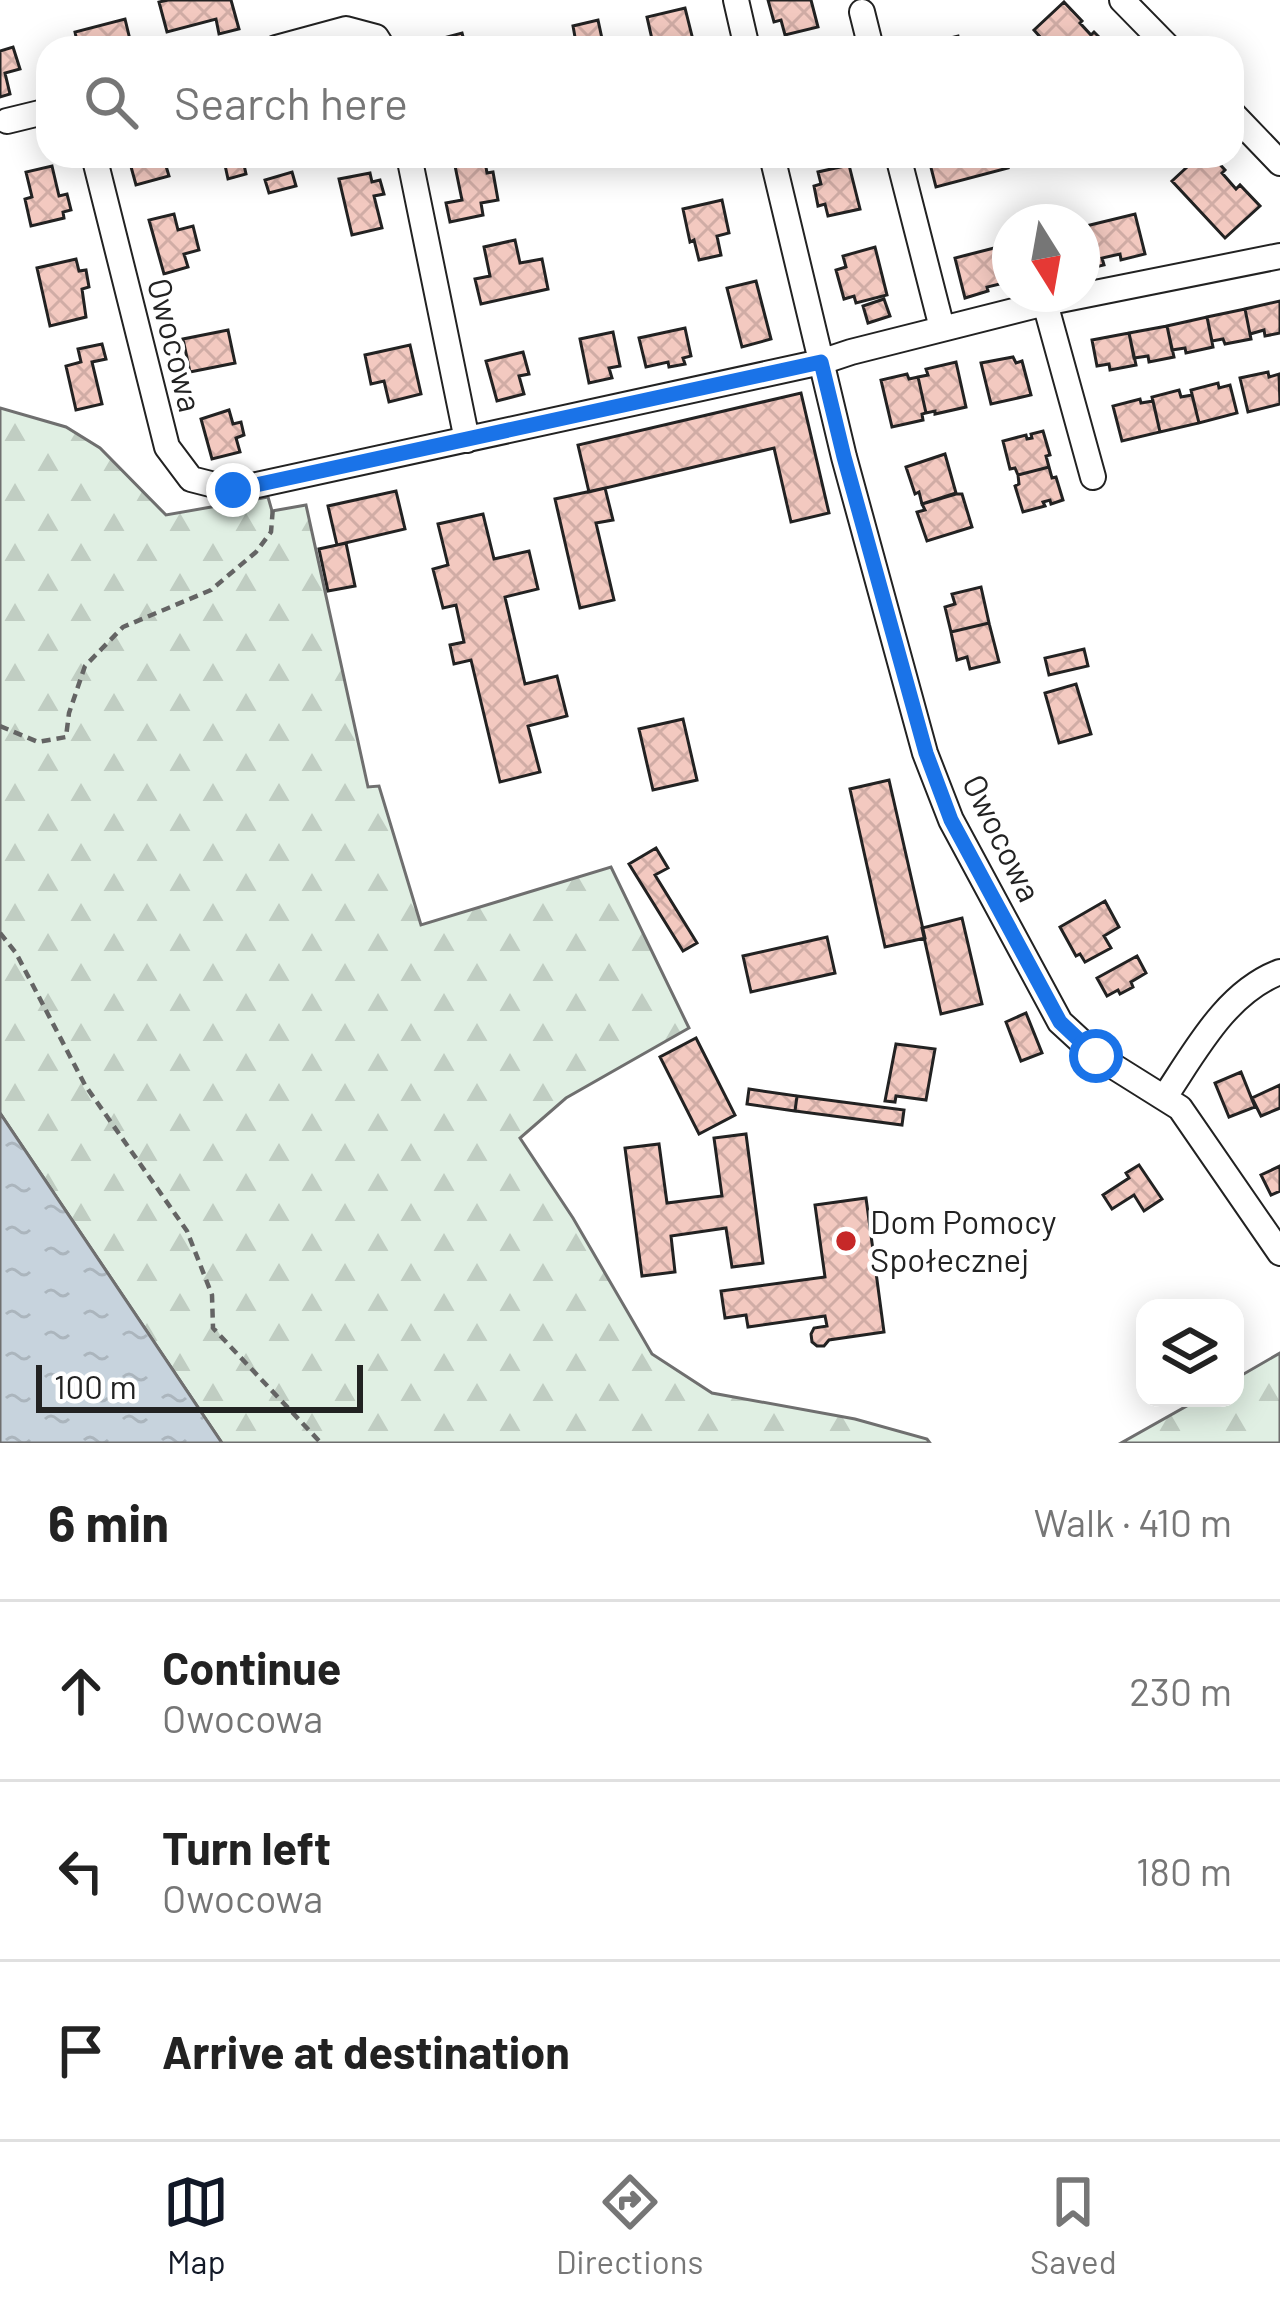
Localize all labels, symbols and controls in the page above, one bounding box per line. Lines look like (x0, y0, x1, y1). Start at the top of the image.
search box (36, 36, 1244, 168)
icon: search (78, 69, 144, 135)
text: Search here (174, 75, 408, 129)
north arrow (992, 204, 1100, 312)
street label: Owocowa (140, 274, 212, 416)
route end (206, 463, 260, 517)
street label: Owocowa (955, 767, 1051, 908)
route start (1069, 1029, 1123, 1083)
place label: Dom Pomocy Społecznej (870, 1201, 1056, 1279)
marker: Dom Pomocy Społecznej (833, 1228, 859, 1254)
map controls (1136, 1299, 1244, 1407)
button: layers (1136, 1299, 1244, 1407)
scale bar (36, 1359, 363, 1412)
text: 100 m (54, 1366, 137, 1406)
text: 6 min (48, 1491, 169, 1552)
text: Walk · 410 m (1034, 1498, 1232, 1545)
text: Continue (162, 1640, 341, 1694)
icon: ahead (48, 1658, 114, 1724)
text: 230 m (1129, 1667, 1232, 1714)
text: Owocowa (162, 1694, 323, 1741)
text: Turn left (162, 1820, 331, 1874)
icon: left (48, 1838, 114, 1904)
text: 180 m (1136, 1847, 1232, 1894)
text: Owocowa (162, 1874, 323, 1921)
icon: arrive (48, 2018, 114, 2084)
text: Arrive at destination (162, 2024, 570, 2078)
tab: Map (163, 2169, 229, 2281)
tab: Directions (556, 2169, 703, 2281)
tab: Saved (1030, 2169, 1117, 2281)

